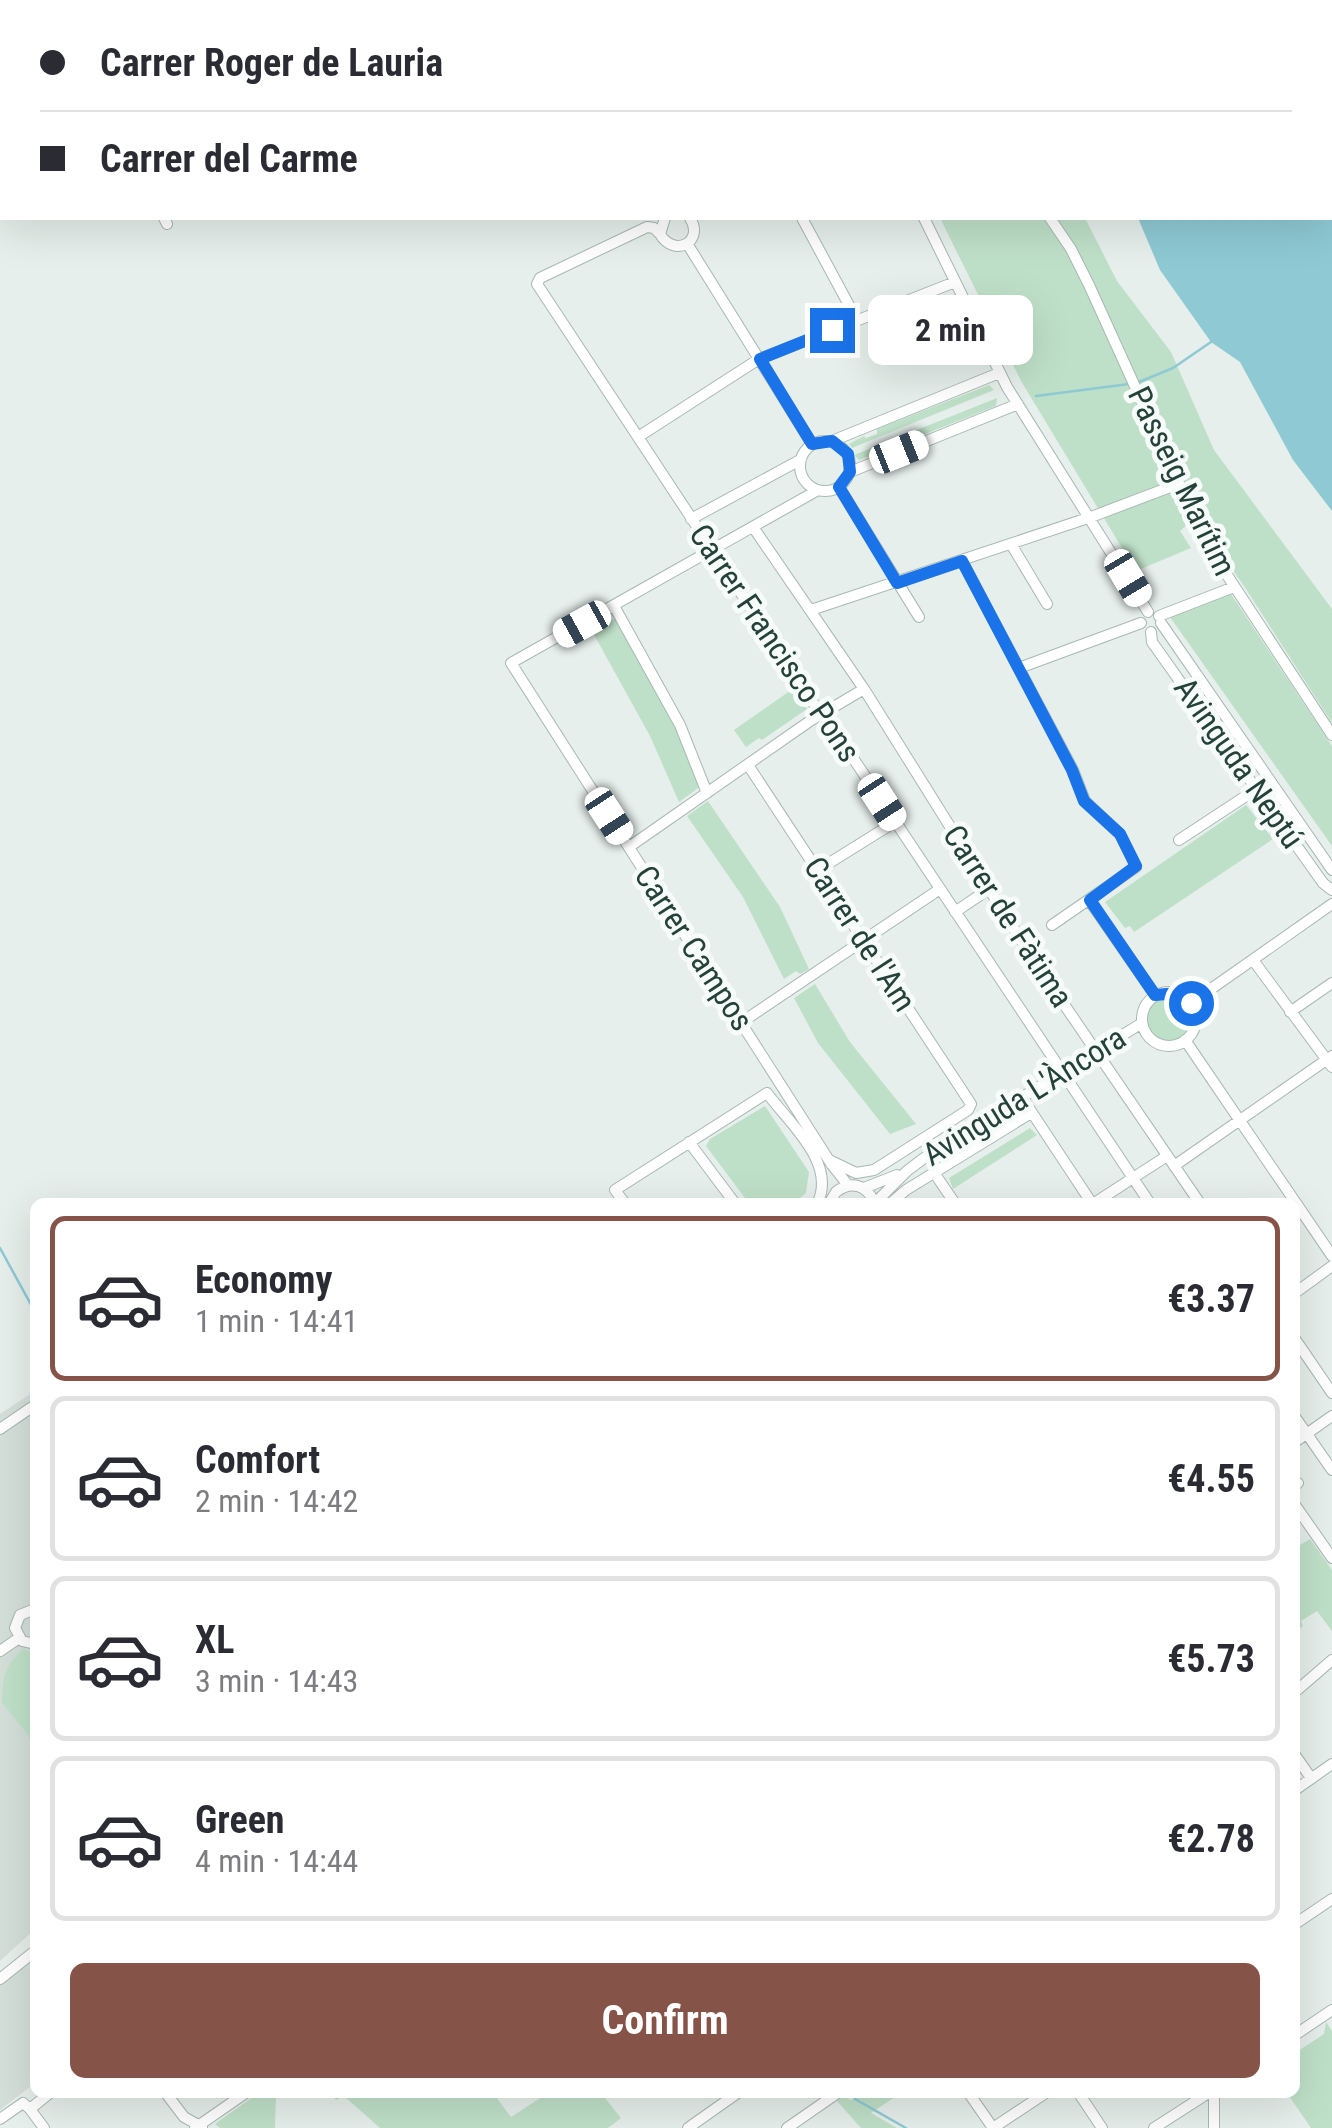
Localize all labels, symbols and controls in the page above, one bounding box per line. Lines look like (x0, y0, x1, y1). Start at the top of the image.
text: Carrer Roger de Lauria (100, 41, 443, 85)
text: Carrer del Carme (100, 137, 358, 181)
callout: 2 min (867, 295, 1032, 365)
route end (810, 308, 855, 353)
text: 2 min (915, 311, 986, 349)
street label: Passeig Marítim (1120, 380, 1244, 582)
car (866, 427, 932, 477)
street label: Carrer Francisco Pons (681, 517, 869, 769)
car (1100, 545, 1156, 611)
car (548, 596, 616, 652)
street label: Avinguda Neptú (1166, 670, 1312, 856)
car (853, 769, 911, 835)
car (580, 783, 638, 849)
street label: Carrer de Fàtima (935, 818, 1081, 1014)
street label: Carrer de l'Am (796, 850, 924, 1018)
street label: Carrer Campos (627, 858, 761, 1038)
route start (1169, 981, 1214, 1026)
street label: Avinguda L'Àncora (915, 1018, 1133, 1174)
icon: car (75, 1254, 165, 1344)
text: Economy (195, 1258, 332, 1302)
text: €3.37 (1167, 1277, 1255, 1321)
text: 1 min · 14:41 (195, 1302, 358, 1340)
icon: car (75, 1434, 165, 1524)
text: Comfort (195, 1438, 320, 1482)
text: €4.55 (1167, 1457, 1255, 1501)
text: 2 min · 14:42 (195, 1482, 358, 1520)
icon: car (75, 1614, 165, 1704)
text: XL (195, 1618, 234, 1662)
text: €5.73 (1167, 1637, 1255, 1681)
text: 3 min · 14:43 (195, 1662, 358, 1700)
icon: car (75, 1794, 165, 1884)
text: Green (195, 1798, 285, 1842)
text: €2.78 (1167, 1817, 1255, 1861)
text: 4 min · 14:44 (195, 1842, 358, 1880)
button: Confirm (70, 1963, 1260, 2078)

